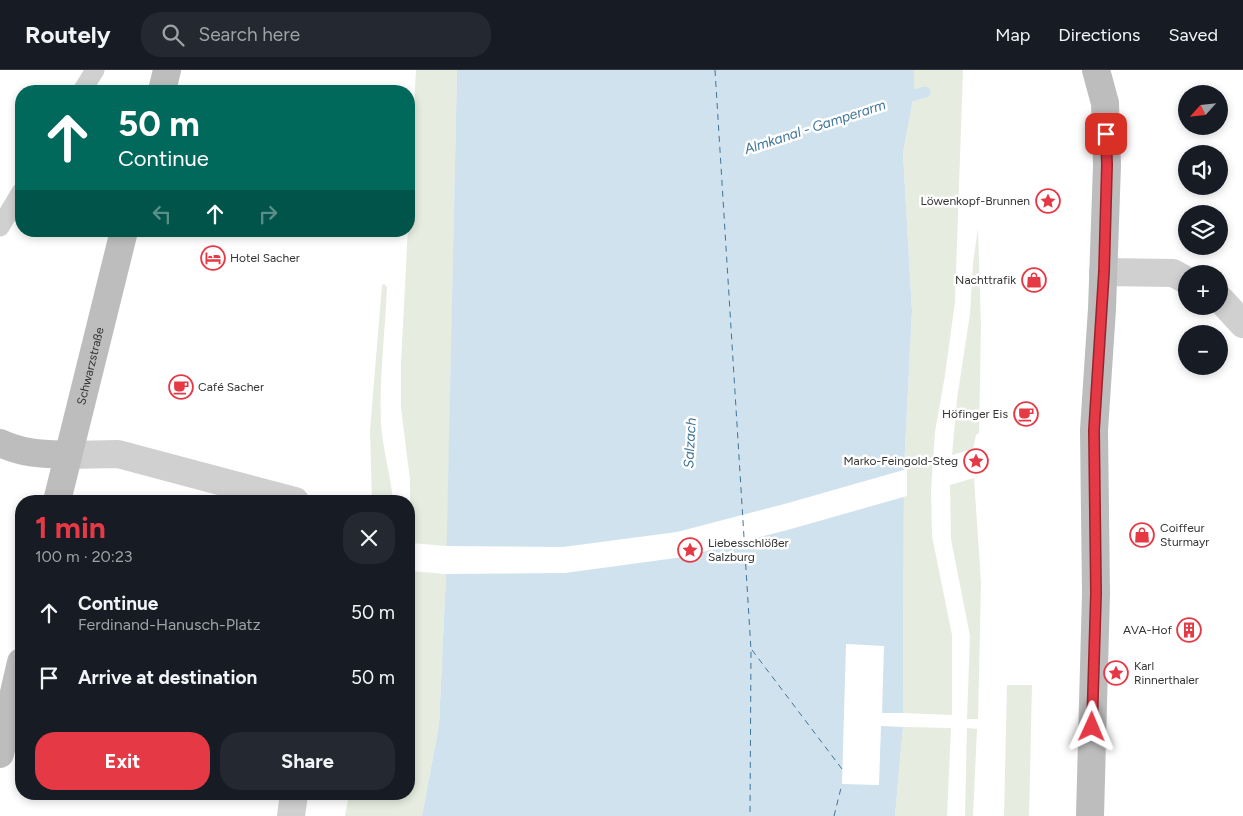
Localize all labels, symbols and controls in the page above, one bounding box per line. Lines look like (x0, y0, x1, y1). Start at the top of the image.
search box (141, 12, 491, 57)
text: Routely (25, 20, 111, 49)
icon: search (159, 21, 187, 49)
text: Search here (199, 23, 300, 46)
text: Map (995, 24, 1030, 46)
text: Directions (1058, 24, 1140, 46)
text: Saved (1168, 24, 1218, 46)
north arrow (1178, 85, 1228, 135)
map controls (1178, 85, 1228, 375)
water label: Almkanal - Gamperarm (741, 96, 888, 158)
text: 50 m (118, 103, 200, 145)
icon: ahead (35, 105, 100, 170)
pin (1085, 113, 1127, 155)
icon: arrive (1092, 120, 1120, 148)
text: Continue (118, 145, 209, 172)
button: sound (1178, 145, 1228, 195)
place icon: Löwenkopf-Brunnen (1035, 188, 1061, 214)
place label: Löwenkopf-Brunnen (921, 194, 1030, 208)
icon: left (148, 200, 176, 228)
icon: ahead (201, 200, 229, 228)
icon: right (254, 200, 282, 228)
button: layers (1178, 205, 1228, 255)
hotel icon: Hotel Sacher (200, 245, 226, 271)
place label: Hotel Sacher (230, 251, 300, 265)
button: + (1178, 265, 1228, 315)
shop icon: Nachttrafik (1021, 267, 1047, 293)
place label: Nachttrafik (955, 273, 1016, 287)
street label: Schwarzstraße (74, 325, 107, 406)
button: − (1178, 325, 1228, 375)
cafe icon: Café Sacher (168, 374, 194, 400)
place label: Café Sacher (198, 380, 264, 394)
cafe icon: Höfinger Eis (1013, 401, 1039, 427)
place label: Höfinger Eis (942, 407, 1008, 421)
water label: Salzach (680, 417, 700, 469)
place icon: Marko-Feingold-Steg (963, 448, 989, 474)
place label: Marko-Feingold-Steg (843, 454, 958, 468)
text: 1 min (35, 509, 106, 546)
button: close (343, 512, 395, 564)
place label: Coiffeur Sturmayr (1160, 521, 1209, 549)
shop icon: Coiffeur Sturmayr (1129, 522, 1155, 548)
place label: Liebesschlößer Salzburg (708, 536, 789, 564)
place icon: Liebesschlößer Salzburg (677, 537, 703, 563)
text: 100 m · 20:23 (35, 547, 133, 566)
text: Continue (78, 592, 158, 615)
icon: ahead (35, 599, 63, 627)
text: 50 m (351, 601, 395, 624)
text: Ferdinand-Hanusch-Platz (78, 615, 260, 634)
building icon: AVA-Hof (1176, 617, 1202, 643)
place label: AVA-Hof (1123, 623, 1173, 637)
place label: Karl Rinnerthaler (1134, 659, 1199, 687)
place icon: Karl Rinnerthaler (1103, 660, 1129, 686)
icon: arrive (35, 664, 63, 692)
text: Arrive at destination (78, 666, 257, 689)
text: 50 m (351, 666, 395, 689)
position arrow (1065, 700, 1117, 752)
button: Exit (35, 732, 210, 790)
button: Share (220, 732, 395, 790)

